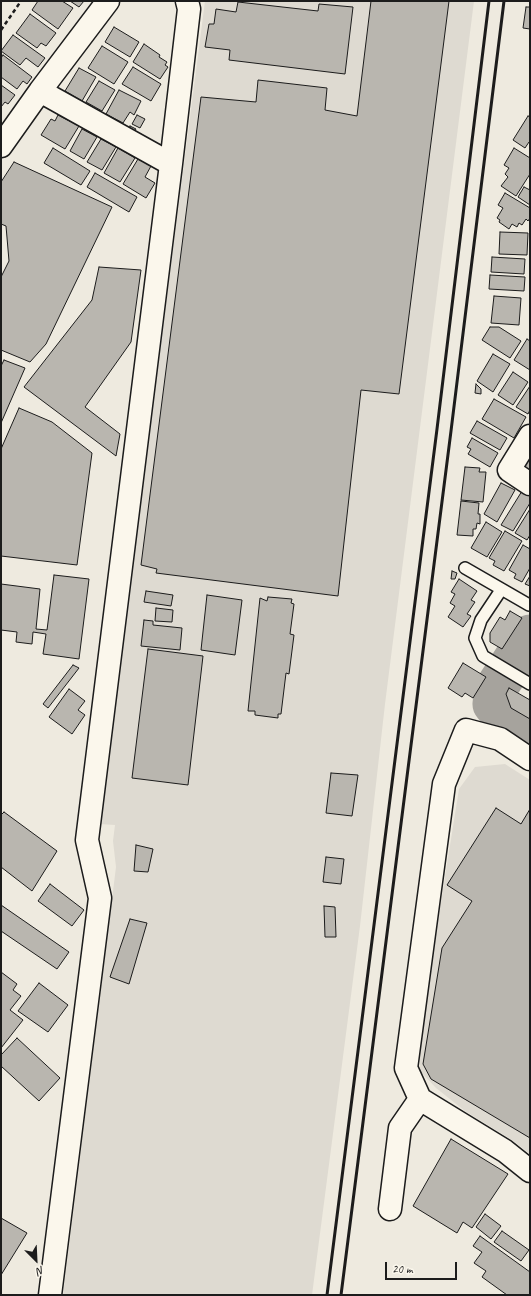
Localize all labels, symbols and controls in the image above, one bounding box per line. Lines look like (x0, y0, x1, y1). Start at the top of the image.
north arrow (16, 1240, 56, 1280)
scale bar (387, 1254, 459, 1280)
text: 20 m (392, 1261, 412, 1277)
text: N (35, 1263, 47, 1279)

